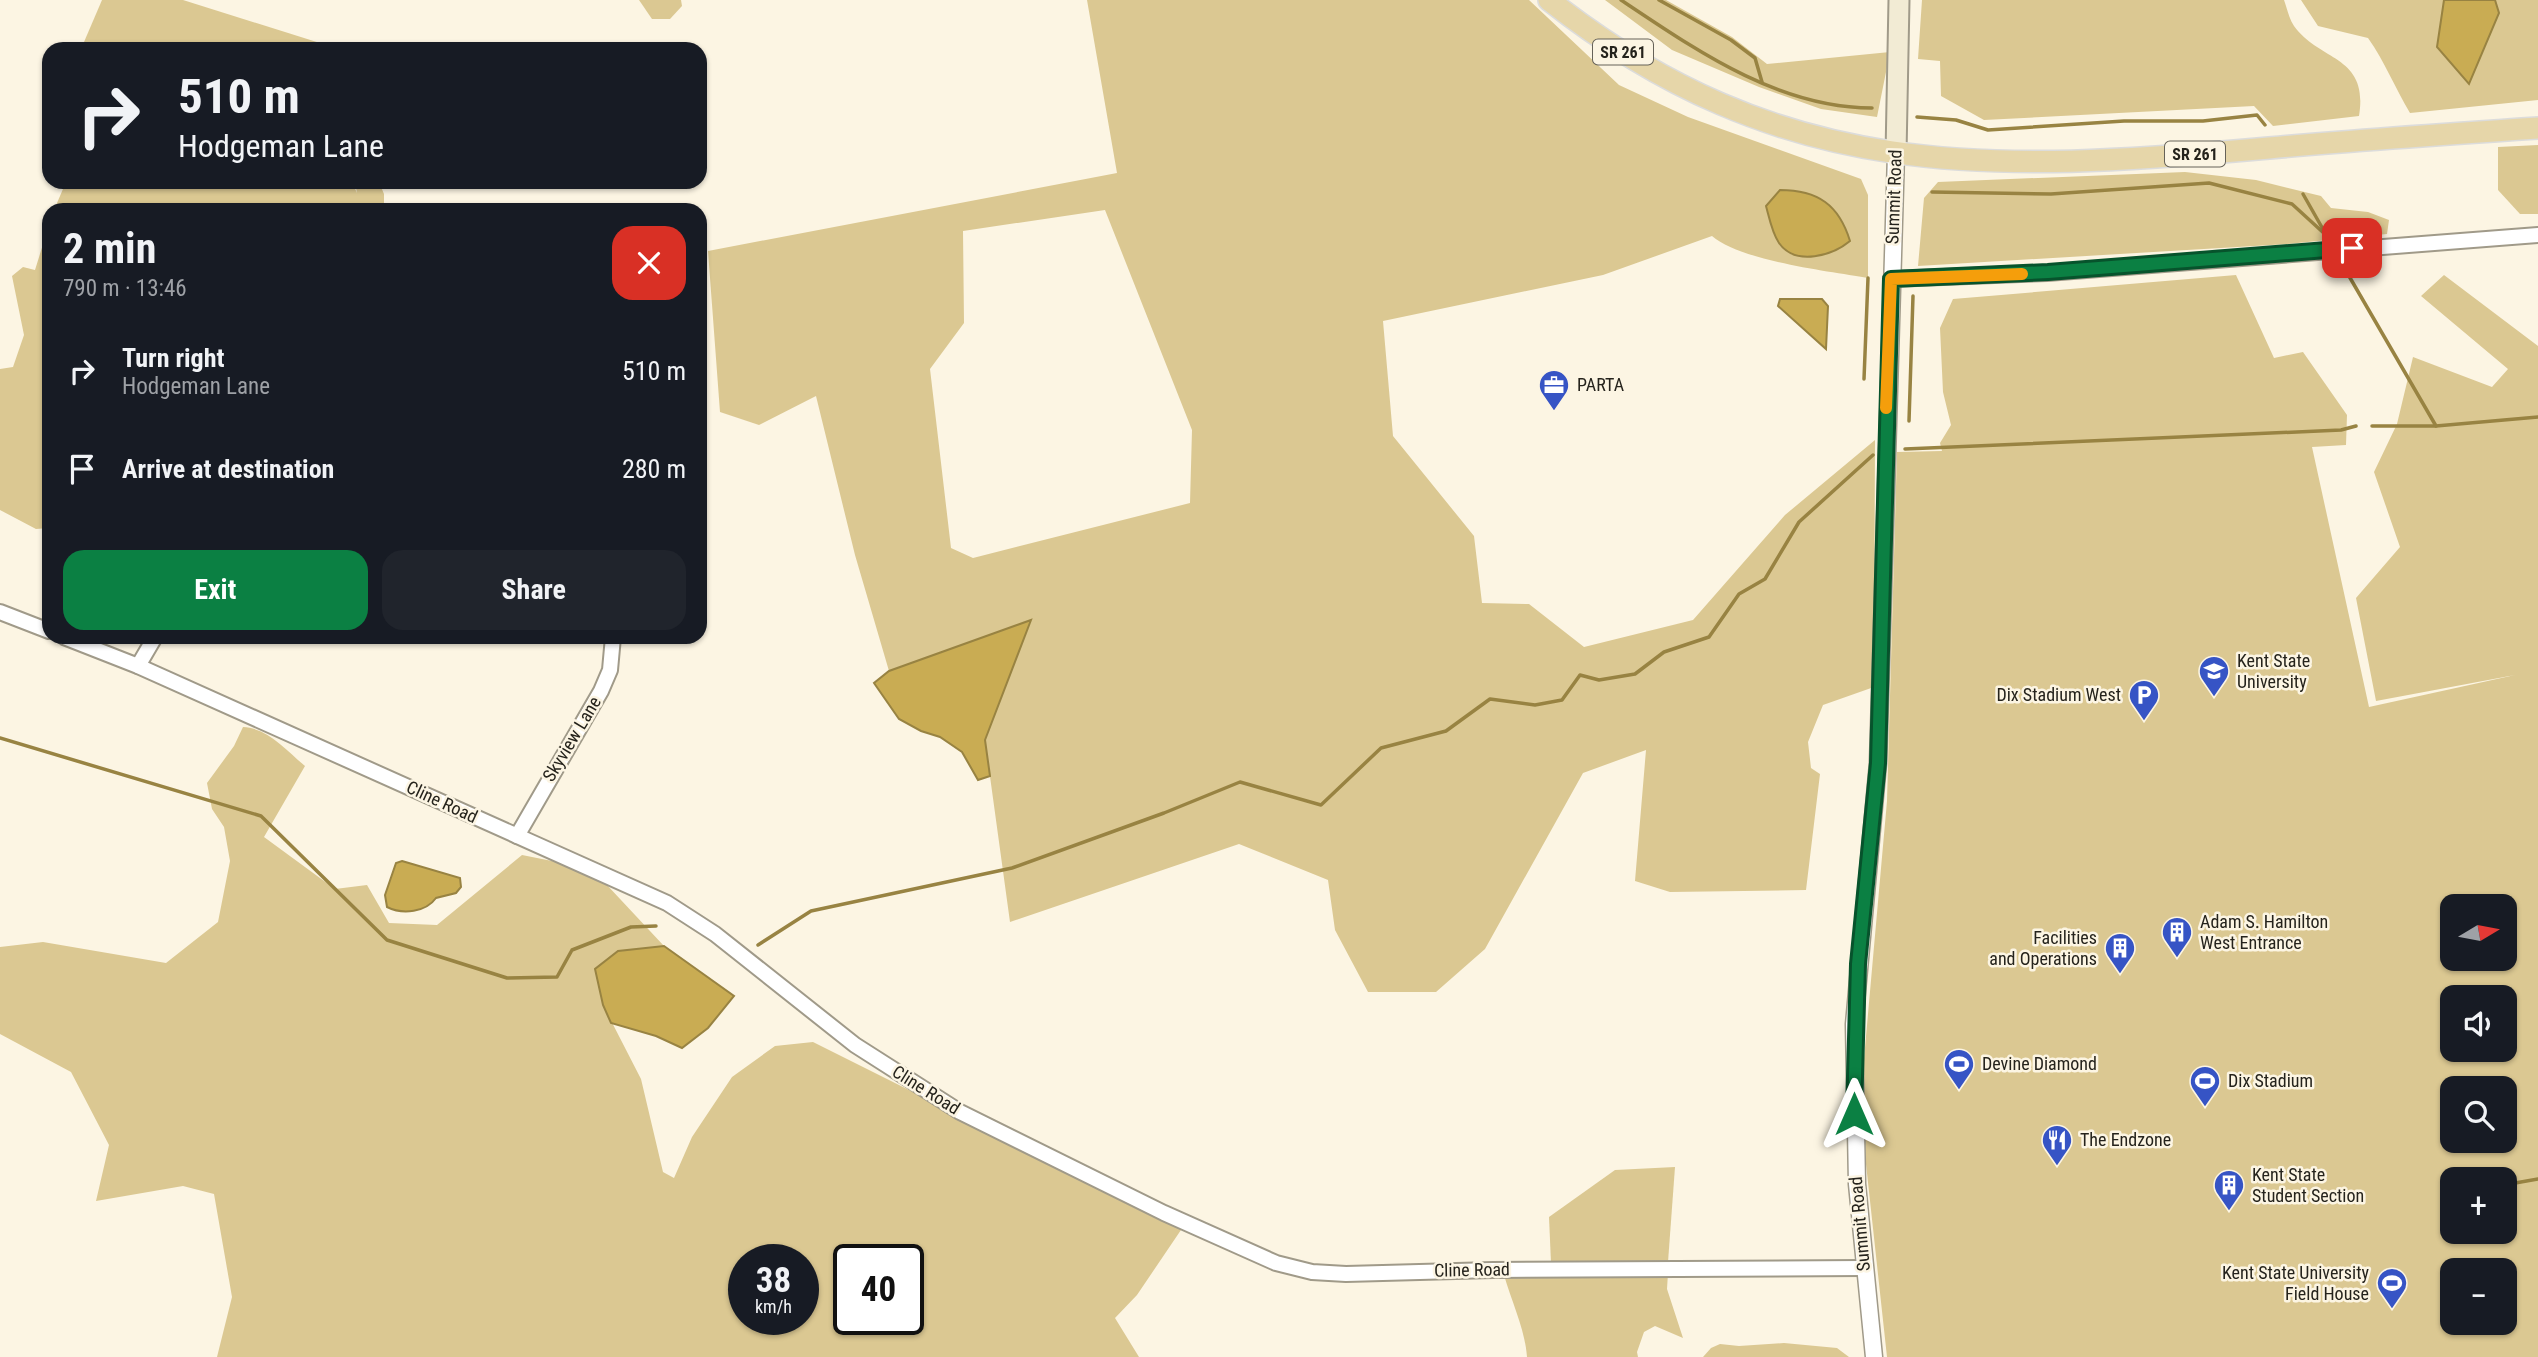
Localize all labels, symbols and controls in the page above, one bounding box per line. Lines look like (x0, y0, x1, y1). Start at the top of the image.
road number: SR 261 (1593, 40, 1653, 64)
text: 510 m (178, 68, 300, 125)
icon: right (63, 70, 154, 161)
text: Hodgeman Lane (178, 127, 384, 165)
road number: SR 261 (2165, 142, 2225, 166)
street label: Summit Road (1881, 149, 1906, 245)
pin (2322, 218, 2382, 278)
text: 2 min (63, 224, 156, 273)
button: close (612, 226, 686, 300)
icon: arrive (2333, 229, 2371, 267)
text: 790 m · 13:46 (63, 275, 187, 302)
text: Turn right (122, 343, 224, 373)
icon: right (63, 352, 101, 390)
text: 510 m (622, 356, 686, 386)
office icon: PARTA (1537, 368, 1571, 412)
text: Hodgeman Lane (122, 373, 270, 400)
place label: PARTA (1577, 374, 1625, 395)
icon: arrive (63, 450, 101, 488)
text: Arrive at destination (122, 454, 334, 484)
text: 280 m (622, 454, 686, 484)
button: Exit (63, 550, 368, 630)
button: Share (382, 550, 686, 630)
place label: Kent State University (2237, 650, 2310, 692)
school or university icon: Kent State University (2197, 654, 2231, 698)
parking icon: Dix Stadium West (2127, 678, 2161, 722)
place label: Dix Stadium West (1996, 684, 2121, 705)
street label: Skyview Lane (538, 692, 605, 785)
street label: Cline Road (403, 776, 481, 827)
north arrow (2440, 894, 2516, 971)
map controls (2440, 894, 2517, 1335)
place label: Adam S. Hamilton West Entrance (2200, 911, 2328, 953)
building icon: Adam S. Hamilton West Entrance (2160, 915, 2194, 959)
place label: Facilities and Operations (1989, 927, 2097, 969)
building icon: Facilities and Operations (2103, 931, 2137, 975)
button: sound (2440, 985, 2517, 1062)
sports icon: Devine Diamond (1942, 1047, 1976, 1091)
place label: Devine Diamond (1982, 1053, 2097, 1074)
street label: Cline Road (889, 1061, 964, 1119)
sports icon: Dix Stadium (2188, 1064, 2222, 1108)
place label: Dix Stadium (2228, 1070, 2313, 1091)
button: search (2440, 1076, 2517, 1153)
position arrow (1817, 1077, 1891, 1151)
restaurant icon: The Endzone (2040, 1123, 2074, 1167)
place label: The Endzone (2080, 1129, 2171, 1150)
place label: Kent State Student Section (2252, 1164, 2364, 1206)
button: + (2440, 1167, 2517, 1244)
building icon: Kent State Student Section (2212, 1168, 2246, 1212)
street label: Summit Road (1845, 1176, 1874, 1272)
speed limit sign: 40 (833, 1244, 924, 1335)
street label: Cline Road (1434, 1258, 1510, 1281)
button: − (2440, 1258, 2517, 1335)
text: 38 (756, 1260, 791, 1301)
place label: Kent State University Field House (2222, 1262, 2369, 1304)
sports icon: Kent State University Field House (2375, 1266, 2409, 1310)
text: km/h (755, 1296, 792, 1317)

